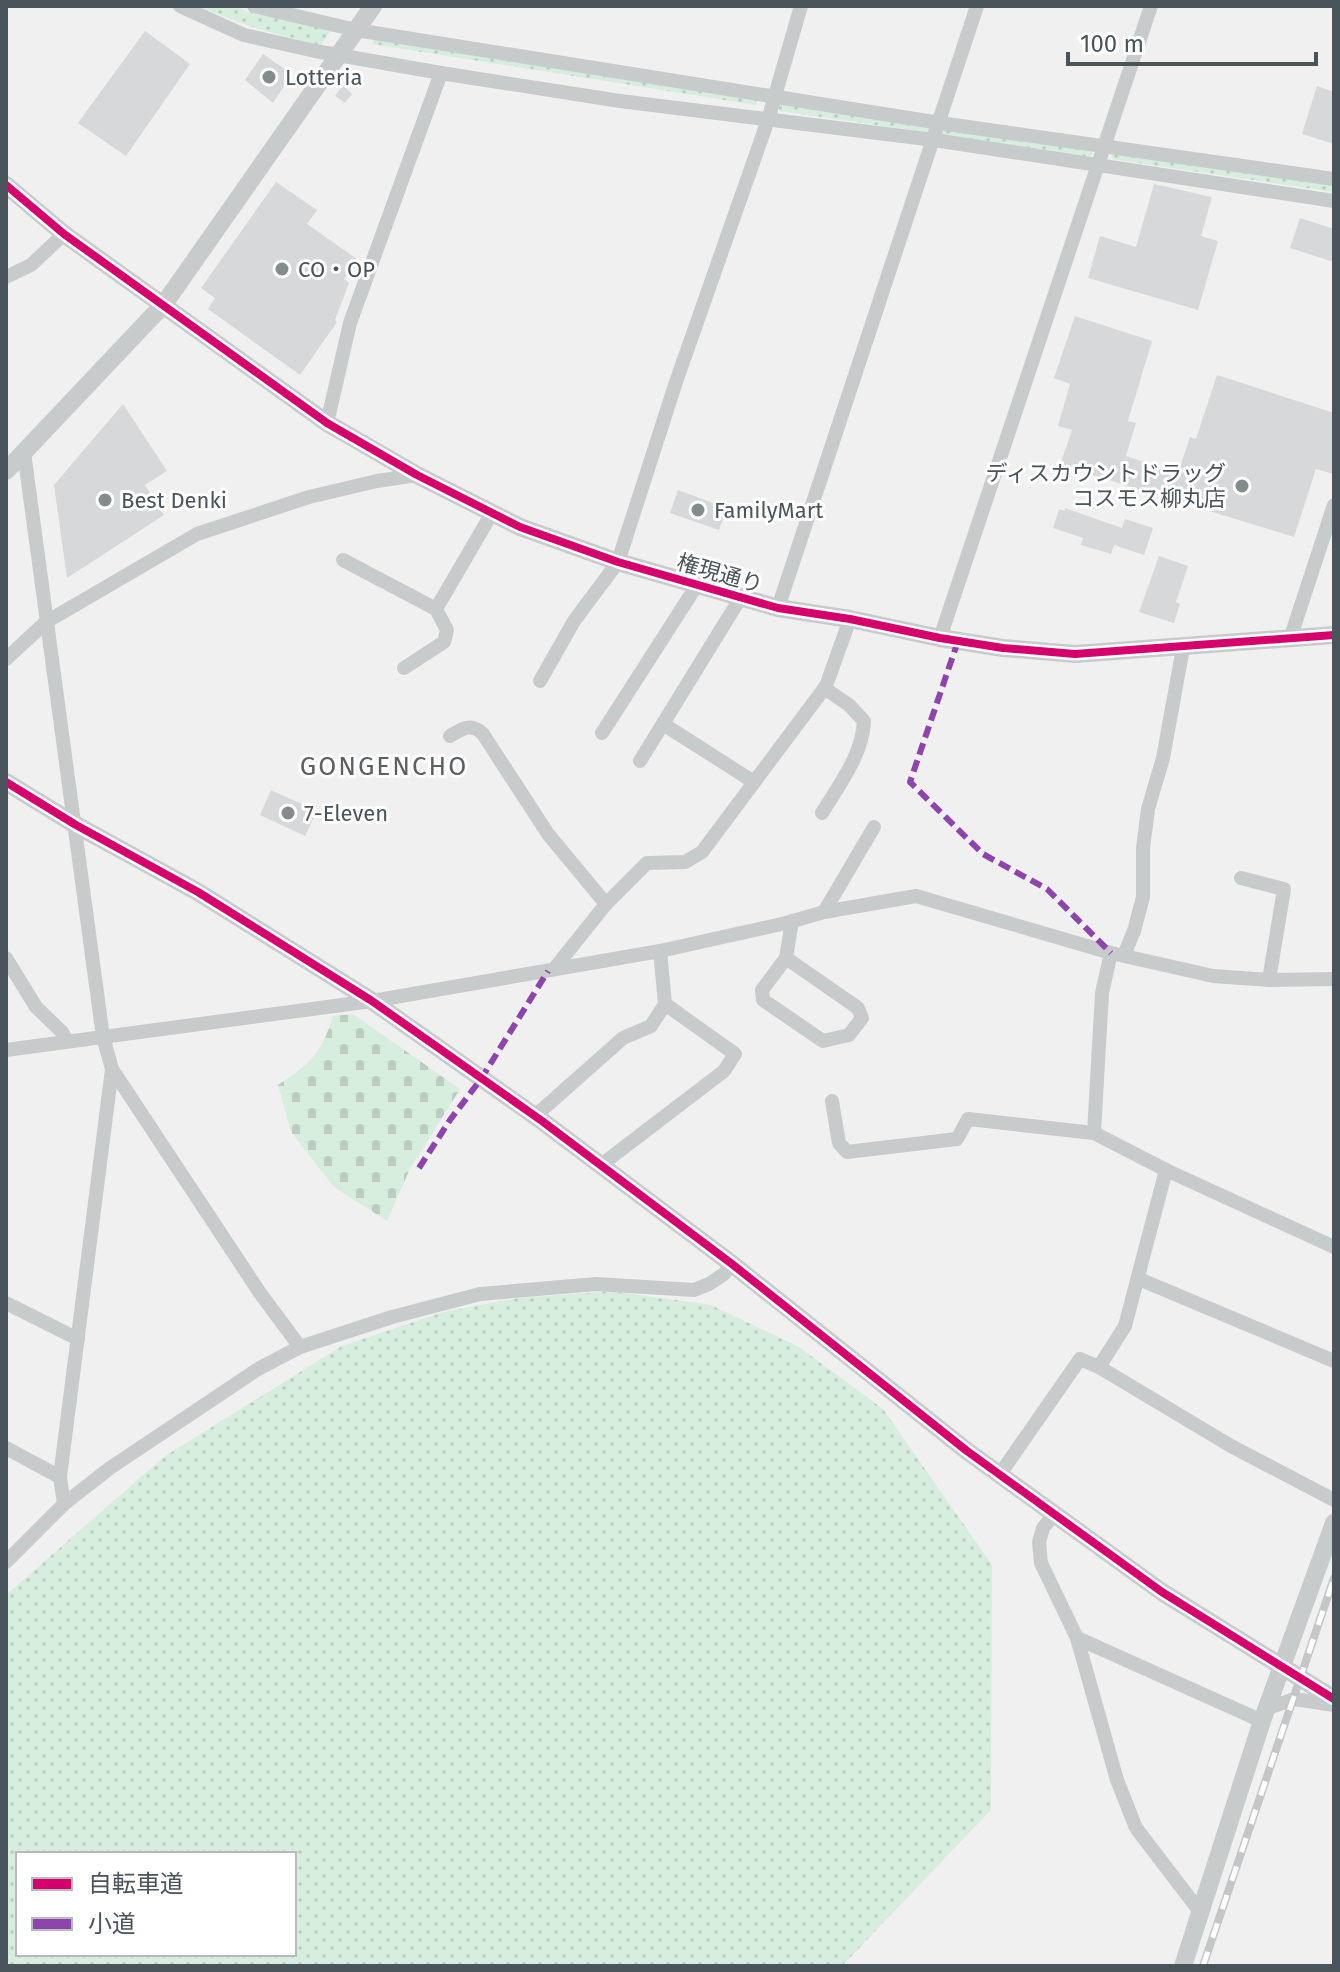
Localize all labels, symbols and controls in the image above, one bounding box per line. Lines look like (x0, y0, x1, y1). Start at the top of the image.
scale bar (1068, 16, 1316, 66)
text: 100 m (1080, 30, 1144, 58)
place label: Lotteria (285, 64, 362, 91)
marker: Lotteria (260, 68, 278, 86)
place label: CO・OP (298, 256, 375, 283)
marker: CO・OP (273, 260, 291, 278)
place label: ディスカウントドラッグ コスモス柳丸店 (986, 460, 1226, 512)
marker: ディスカウントドラッグ コスモス柳丸店 (1233, 477, 1251, 495)
place label: Best Denki (121, 487, 227, 514)
marker: Best Denki (96, 491, 114, 509)
place label: FamilyMart (714, 497, 823, 524)
marker: FamilyMart (689, 501, 707, 519)
street label: 権現通り (674, 548, 766, 599)
district label: GONGENCHO (300, 751, 468, 782)
place label: 7-Eleven (304, 800, 388, 827)
marker: 7-Eleven (279, 804, 297, 822)
legend (16, 1852, 296, 1956)
text: 自転車道 (88, 1870, 184, 1898)
text: 小道 (88, 1910, 136, 1938)

